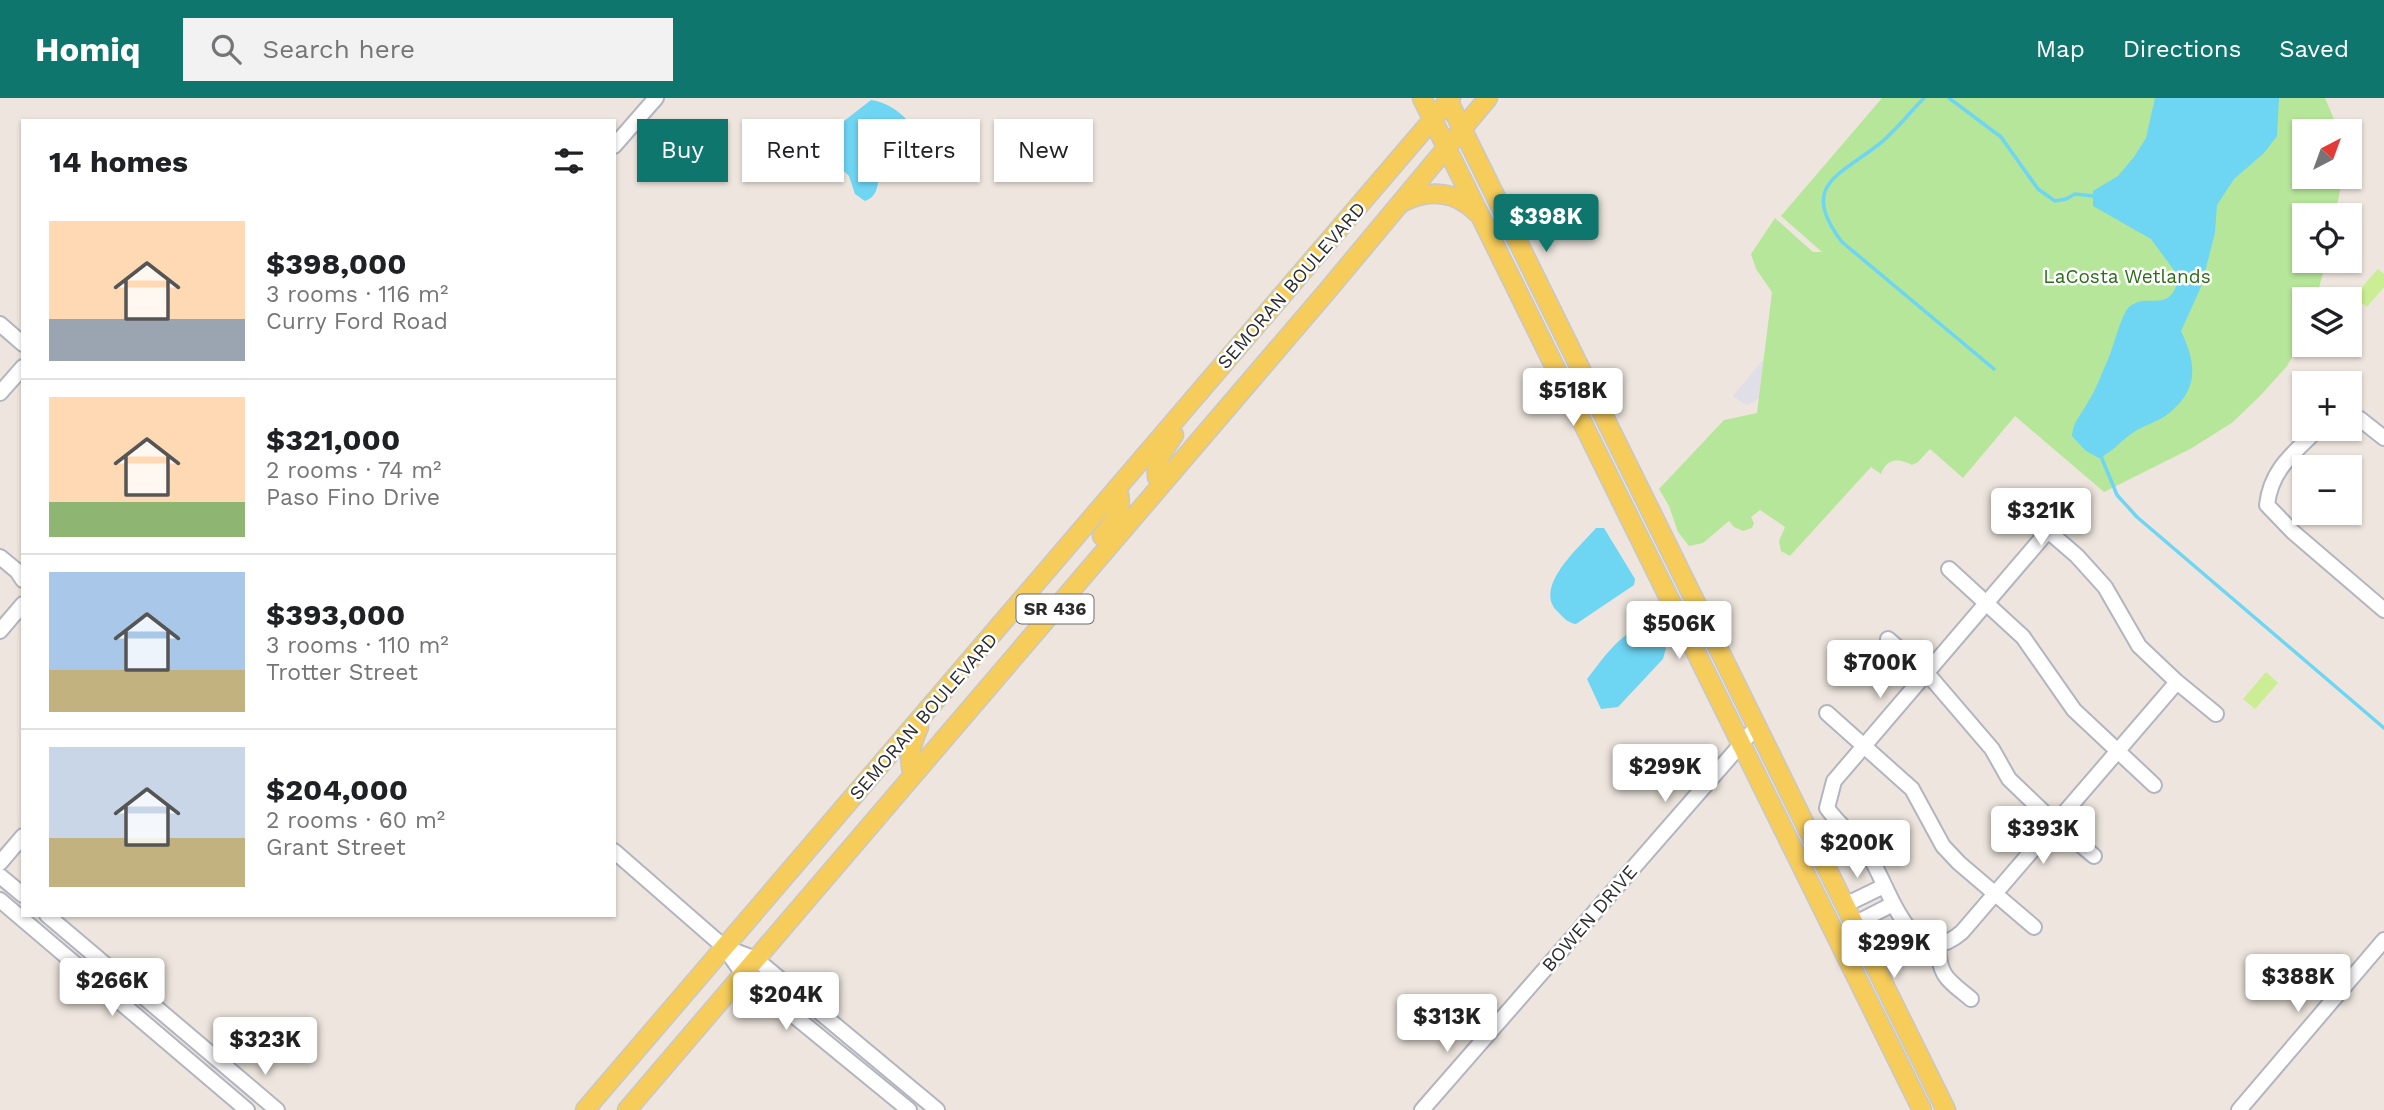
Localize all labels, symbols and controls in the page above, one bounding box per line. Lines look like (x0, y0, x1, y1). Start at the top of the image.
search box (183, 18, 673, 81)
text: Homiq (35, 30, 141, 69)
icon: search (207, 30, 245, 68)
text: Search here (263, 34, 415, 64)
text: Map (2036, 35, 2085, 63)
text: Directions (2123, 35, 2241, 63)
text: Saved (2279, 35, 2349, 63)
chip: Buy (637, 119, 728, 182)
chip: Rent (742, 119, 844, 182)
chip: Filters (858, 119, 980, 182)
chip: New (994, 119, 1093, 182)
north arrow (2292, 119, 2362, 189)
map controls (2292, 119, 2362, 525)
icon: filters (550, 142, 588, 180)
text: 14 homes (49, 144, 188, 179)
pin: $398K (1497, 194, 1595, 254)
street label: SEMORAN BOULEVARD (1213, 197, 1370, 374)
text: $398K (1510, 203, 1582, 230)
button: locate (2292, 203, 2362, 273)
text: $398,000 (266, 246, 407, 281)
icon: home (105, 249, 189, 333)
park label: LaCosta Wetlands (2043, 265, 2211, 288)
text: 3 rooms · 116 m² (266, 281, 448, 308)
button: layers (2292, 287, 2362, 357)
text: Curry Ford Road (266, 308, 448, 335)
pin: $518K (1524, 368, 1622, 428)
button: + (2292, 371, 2362, 441)
text: $518K (1539, 377, 1607, 404)
text: $321,000 (266, 422, 400, 457)
icon: home (105, 425, 189, 509)
button: − (2292, 455, 2362, 525)
text: 2 rooms · 74 m² (266, 457, 441, 484)
text: Paso Fino Drive (266, 484, 440, 511)
pin: $321K (1992, 489, 2090, 548)
text: $321K (2007, 497, 2075, 524)
road number: SR 436 (1016, 594, 1094, 624)
text: $393,000 (266, 597, 405, 632)
icon: home (105, 600, 189, 684)
pin: $506K (1630, 602, 1728, 661)
text: $506K (1642, 610, 1716, 637)
street label: SEMORAN BOULEVARD (845, 628, 1002, 805)
text: 3 rooms · 110 m² (266, 632, 449, 659)
pin: $700K (1831, 640, 1929, 700)
text: $700K (1843, 649, 1917, 676)
text: Trotter Street (266, 659, 418, 686)
pin: $299K (1616, 744, 1714, 804)
text: $299K (1629, 753, 1701, 780)
text: $204,000 (266, 772, 408, 807)
icon: home (105, 775, 189, 859)
pin: $393K (1994, 806, 2092, 866)
text: 2 rooms · 60 m² (266, 807, 445, 834)
text: $393K (2007, 815, 2079, 842)
pin: $200K (1808, 820, 1906, 880)
text: $200K (1820, 829, 1894, 856)
text: Grant Street (266, 834, 406, 861)
street label: BOWEN DRIVE (1537, 860, 1642, 976)
pin: $299K (1845, 920, 1943, 980)
text: $299K (1858, 929, 1930, 956)
pin: $388K (2249, 954, 2347, 1014)
pin: $266K (63, 958, 161, 1018)
text: $388K (2261, 963, 2335, 990)
text: $266K (76, 967, 148, 994)
pin: $204K (737, 972, 835, 1032)
text: $204K (749, 981, 823, 1008)
pin: $313K (1398, 995, 1496, 1054)
text: $313K (1413, 1003, 1481, 1030)
pin: $323K (216, 1018, 314, 1077)
text: $323K (229, 1026, 301, 1053)

